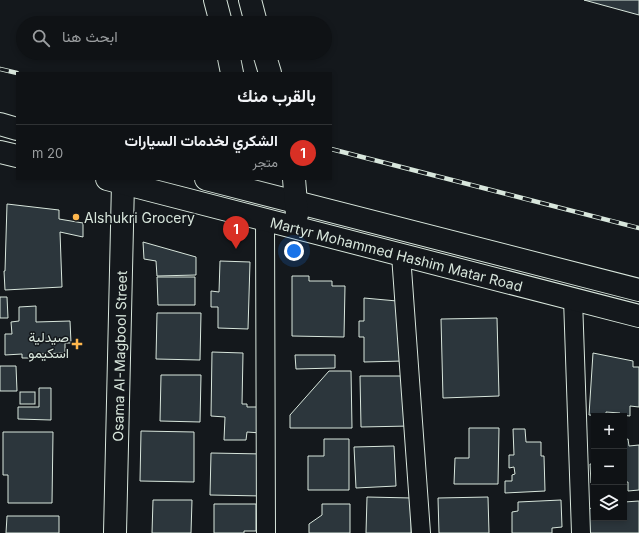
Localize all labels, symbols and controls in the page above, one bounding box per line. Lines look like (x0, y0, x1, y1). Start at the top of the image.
search box (16, 16, 332, 60)
icon: search (30, 27, 52, 49)
text: ابحث هنا (62, 27, 118, 46)
text: بالقرب منك (237, 86, 316, 106)
text: الشكري لخدمات السيارات (124, 131, 278, 150)
text: 20 m (32, 145, 63, 161)
text: 1 (300, 145, 306, 161)
text: متجر (253, 154, 278, 170)
place label: Alshukri Grocery (84, 209, 195, 226)
marker: Alshukri Grocery (71, 212, 81, 222)
street label: Martyr Mohammed Hashim Matar Road (269, 213, 525, 294)
pin: 1 (223, 216, 249, 249)
your location (284, 241, 304, 261)
street label: Osama Al-Magbool Street (109, 270, 130, 442)
place label: صيدلية اسكيمو (28, 328, 69, 362)
marker: صيدلية اسكيمو (72, 339, 82, 349)
map controls (591, 413, 627, 521)
button: + (591, 413, 627, 449)
button: − (591, 449, 627, 485)
button: layers (591, 485, 627, 521)

